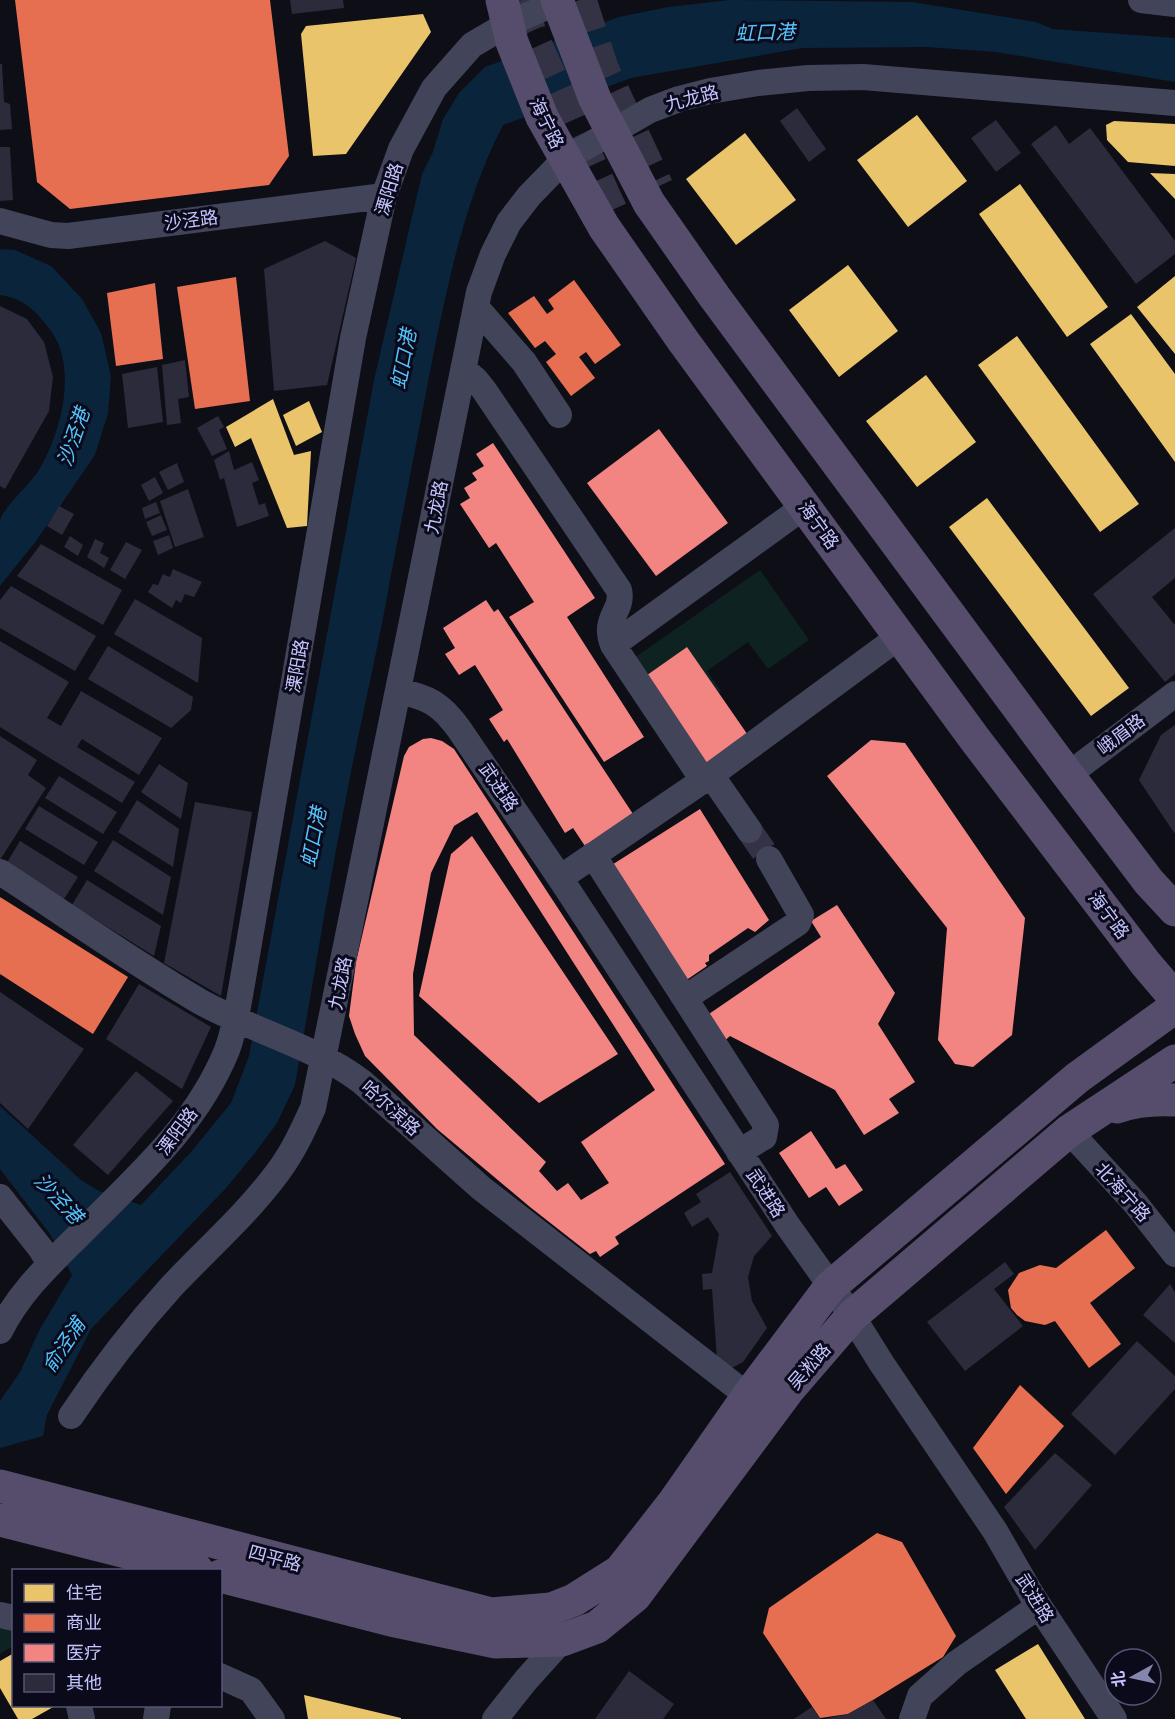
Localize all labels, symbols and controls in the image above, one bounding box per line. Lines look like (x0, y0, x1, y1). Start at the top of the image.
water label: 虹口港 (735, 17, 798, 47)
street label: 九龙路 (663, 79, 721, 117)
street label: 海宁路 (524, 93, 570, 153)
street label: 溧阳路 (369, 160, 409, 218)
street label: 沙泾路 (163, 204, 219, 236)
water label: 虹口港 (384, 324, 423, 391)
water label: 沙泾港 (50, 401, 97, 470)
street label: 九龙路 (419, 478, 453, 536)
street label: 海宁路 (793, 496, 845, 554)
street label: 溧阳路 (280, 637, 314, 695)
street label: 峨眉路 (1092, 708, 1150, 760)
street label: 武进路 (474, 758, 524, 816)
water label: 虹口港 (294, 802, 333, 869)
street label: 海宁路 (1083, 886, 1135, 944)
street label: 九龙路 (323, 954, 357, 1012)
street label: 哈尔滨路 (356, 1075, 426, 1141)
street label: 溧阳路 (151, 1102, 203, 1160)
street label: 北海宁路 (1090, 1157, 1156, 1227)
street label: 武进路 (741, 1164, 791, 1222)
water label: 沙泾港 (29, 1167, 91, 1231)
water label: 俞泾浦 (35, 1310, 93, 1377)
street label: 吴淞路 (782, 1337, 836, 1395)
street label: 四平路 (246, 1539, 304, 1577)
street label: 武进路 (1010, 1568, 1060, 1628)
legend (12, 1569, 222, 1707)
text: 住宅 (66, 1580, 102, 1605)
text: 商业 (66, 1610, 102, 1635)
text: 医疗 (66, 1640, 102, 1665)
north arrow (1103, 1647, 1163, 1707)
text: 其他 (66, 1670, 102, 1695)
text: 北 (1106, 1670, 1130, 1689)

